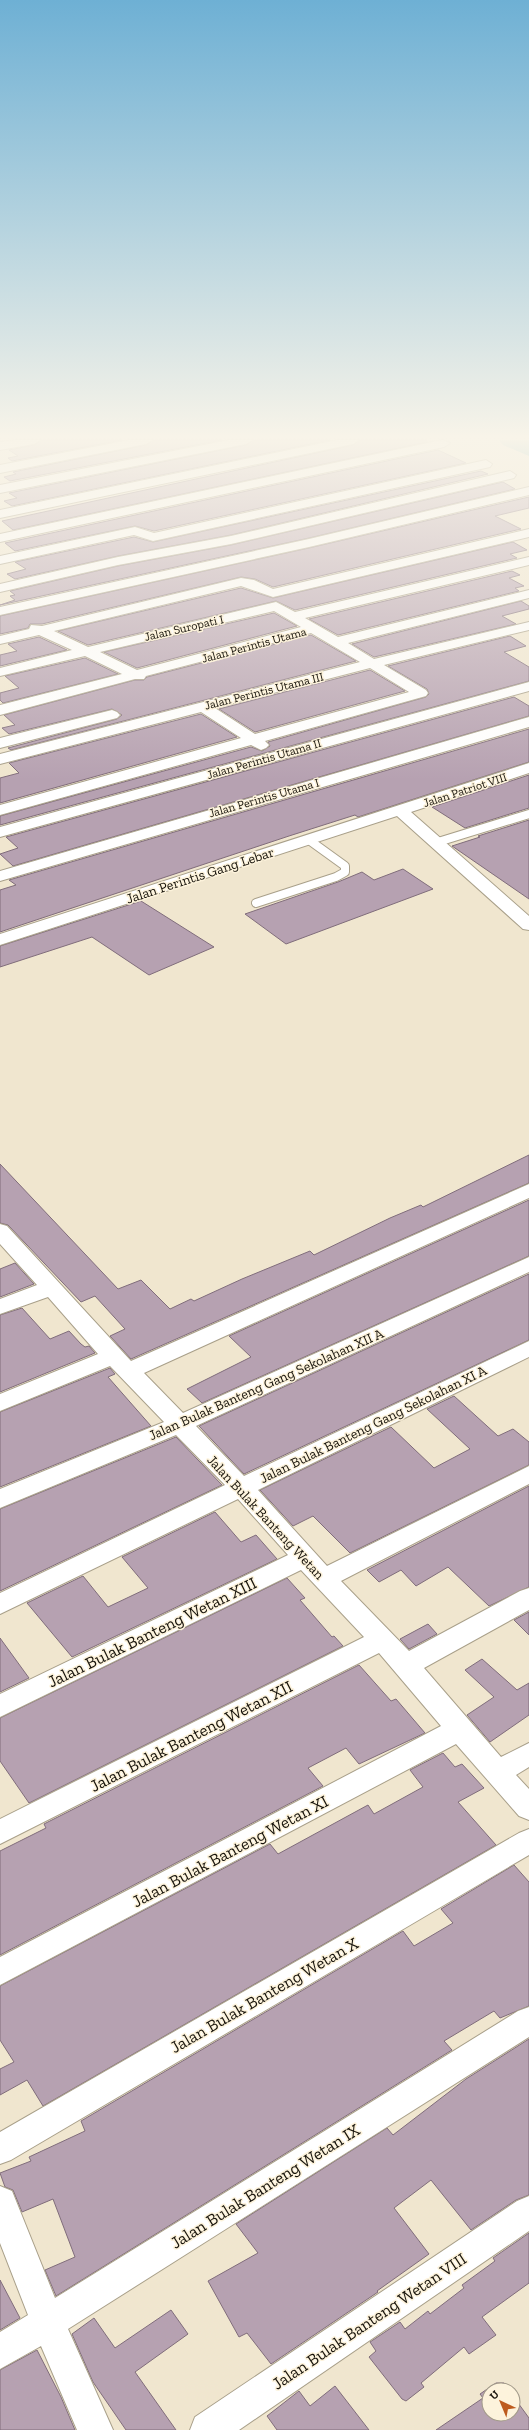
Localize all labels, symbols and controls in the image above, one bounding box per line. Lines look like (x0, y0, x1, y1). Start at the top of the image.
street label: Jalan Suropati I (143, 612, 225, 644)
street label: Jalan Perintis Utama (200, 624, 308, 666)
street label: Jalan Perintis Utama III (203, 669, 325, 713)
street label: Jalan Perintis Utama II (205, 736, 323, 782)
street label: Jalan Patriot VIII (421, 770, 509, 810)
street label: Jalan Perintis Utama I (207, 775, 321, 820)
street label: Jalan Perintis Gang Lebar (124, 843, 276, 907)
street label: Jalan Bulak Banteng Gang Sekolahan XII A (146, 1324, 387, 1444)
street label: Jalan Bulak Banteng Gang Sekolahan XI A (257, 1362, 490, 1487)
street label: Jalan Bulak Banteng Wetan (203, 1452, 328, 1583)
street label: Jalan Bulak Banteng Wetan XIII (44, 1573, 260, 1691)
street label: Jalan Bulak Banteng Wetan XII (86, 1676, 296, 1796)
street label: Jalan Bulak Banteng Wetan XI (129, 1791, 331, 1911)
street label: Jalan Bulak Banteng Wetan X (166, 1933, 362, 2057)
street label: Jalan Bulak Banteng Wetan IX (167, 2119, 364, 2253)
street label: Jalan Bulak Banteng Wetan VIII (268, 2248, 470, 2394)
north arrow (481, 2382, 521, 2422)
text: U (487, 2388, 502, 2403)

